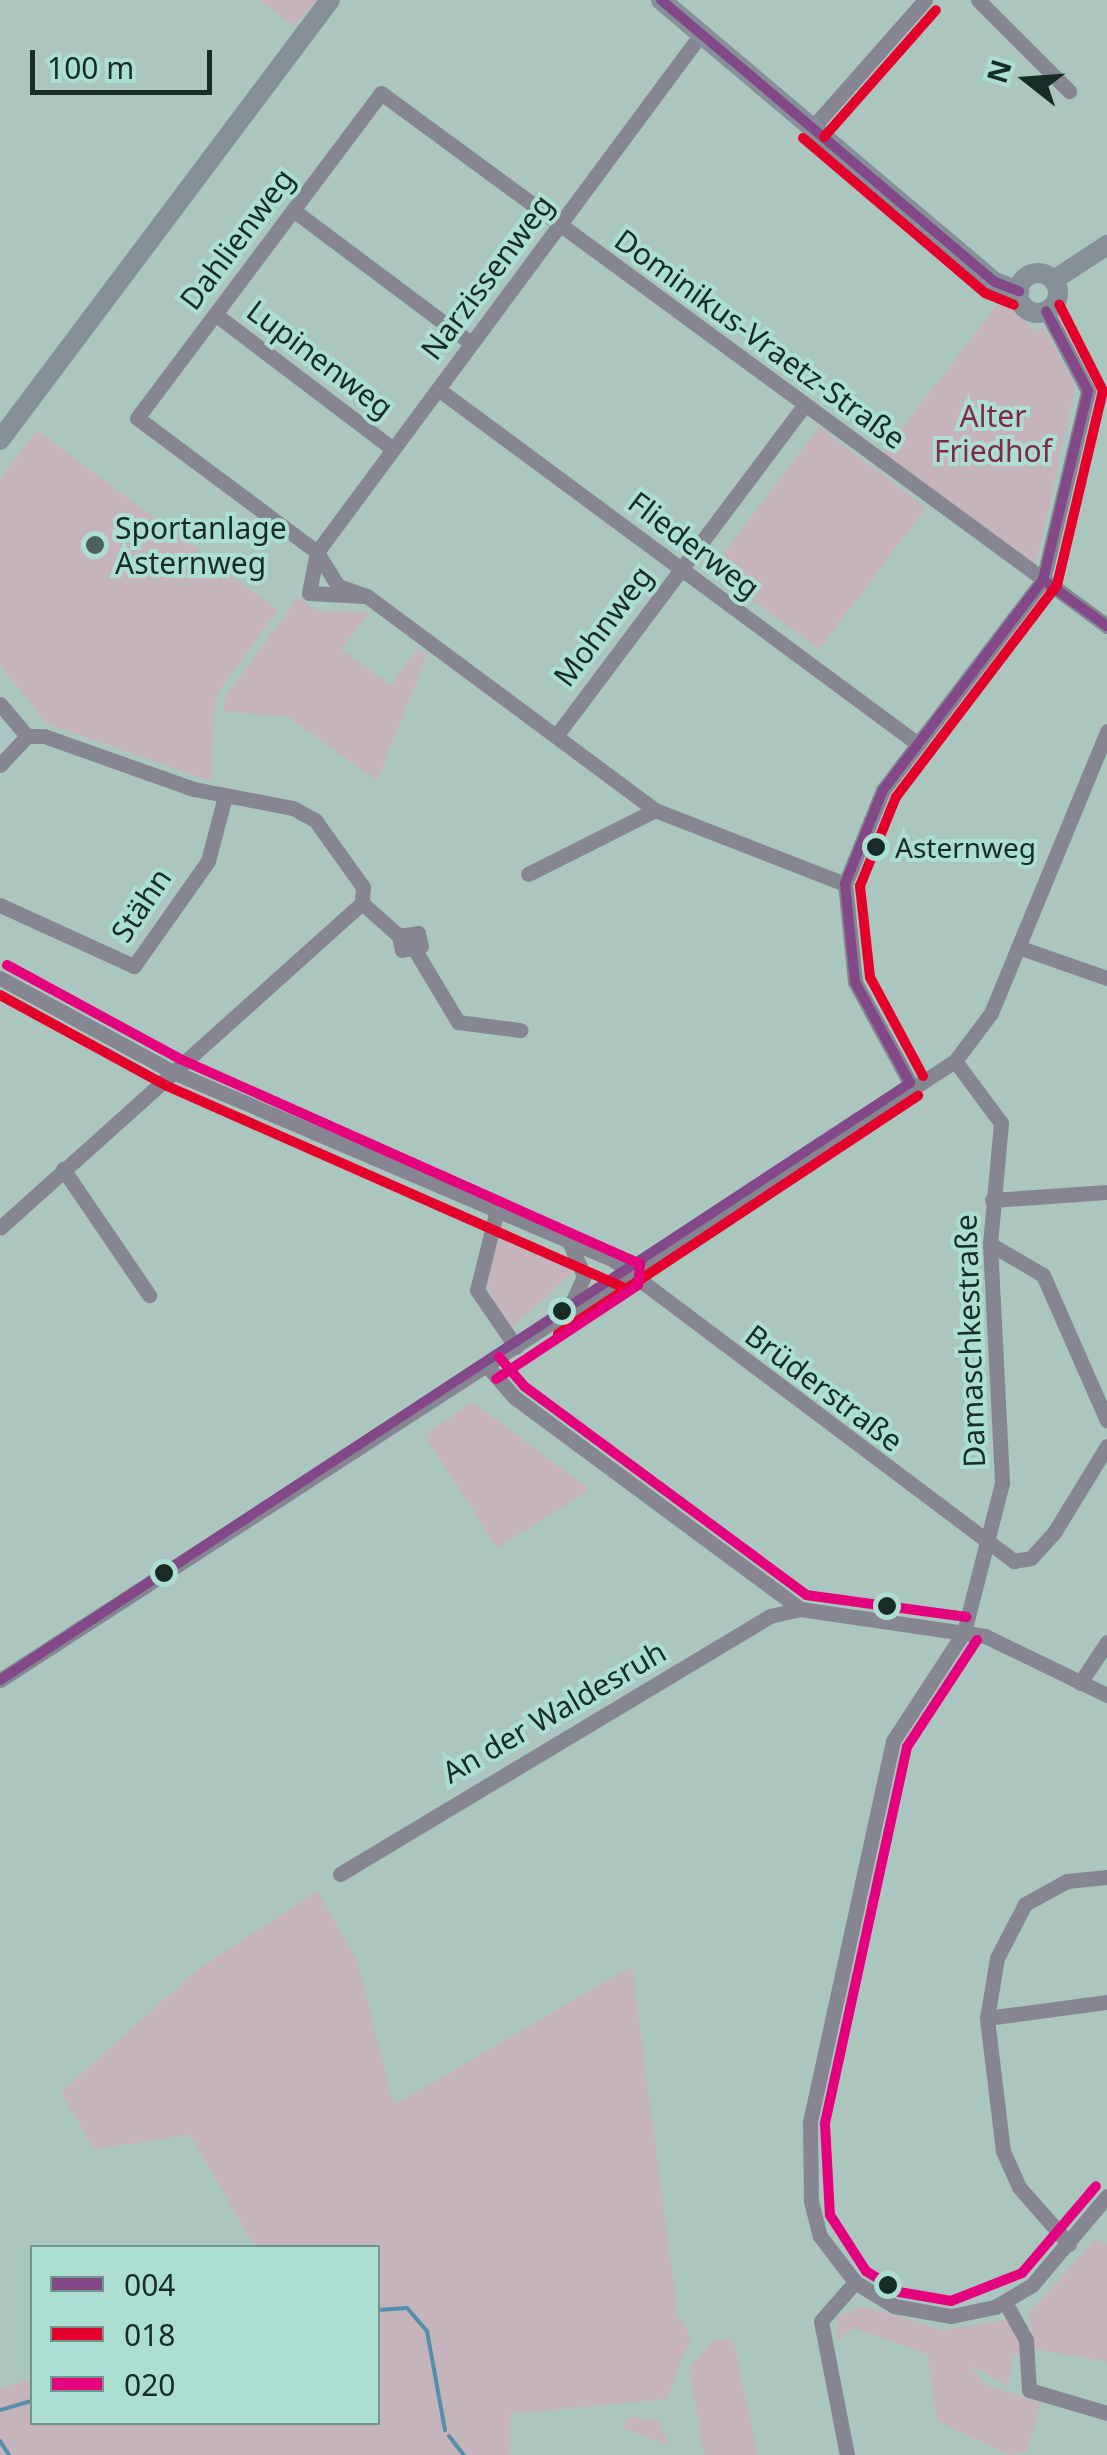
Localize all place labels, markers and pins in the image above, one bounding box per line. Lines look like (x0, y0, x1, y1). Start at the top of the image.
place label: Sportanlage Asternweg (115, 510, 287, 580)
marker: Sportanlage Asternweg (84, 534, 106, 556)
place label: Asternweg (895, 830, 1036, 864)
marker: Asternweg (866, 837, 886, 857)
unlabelled marker (552, 1301, 572, 1321)
unlabelled marker (154, 1563, 174, 1583)
unlabelled marker (877, 1596, 897, 1616)
unlabelled marker (878, 2275, 898, 2295)

